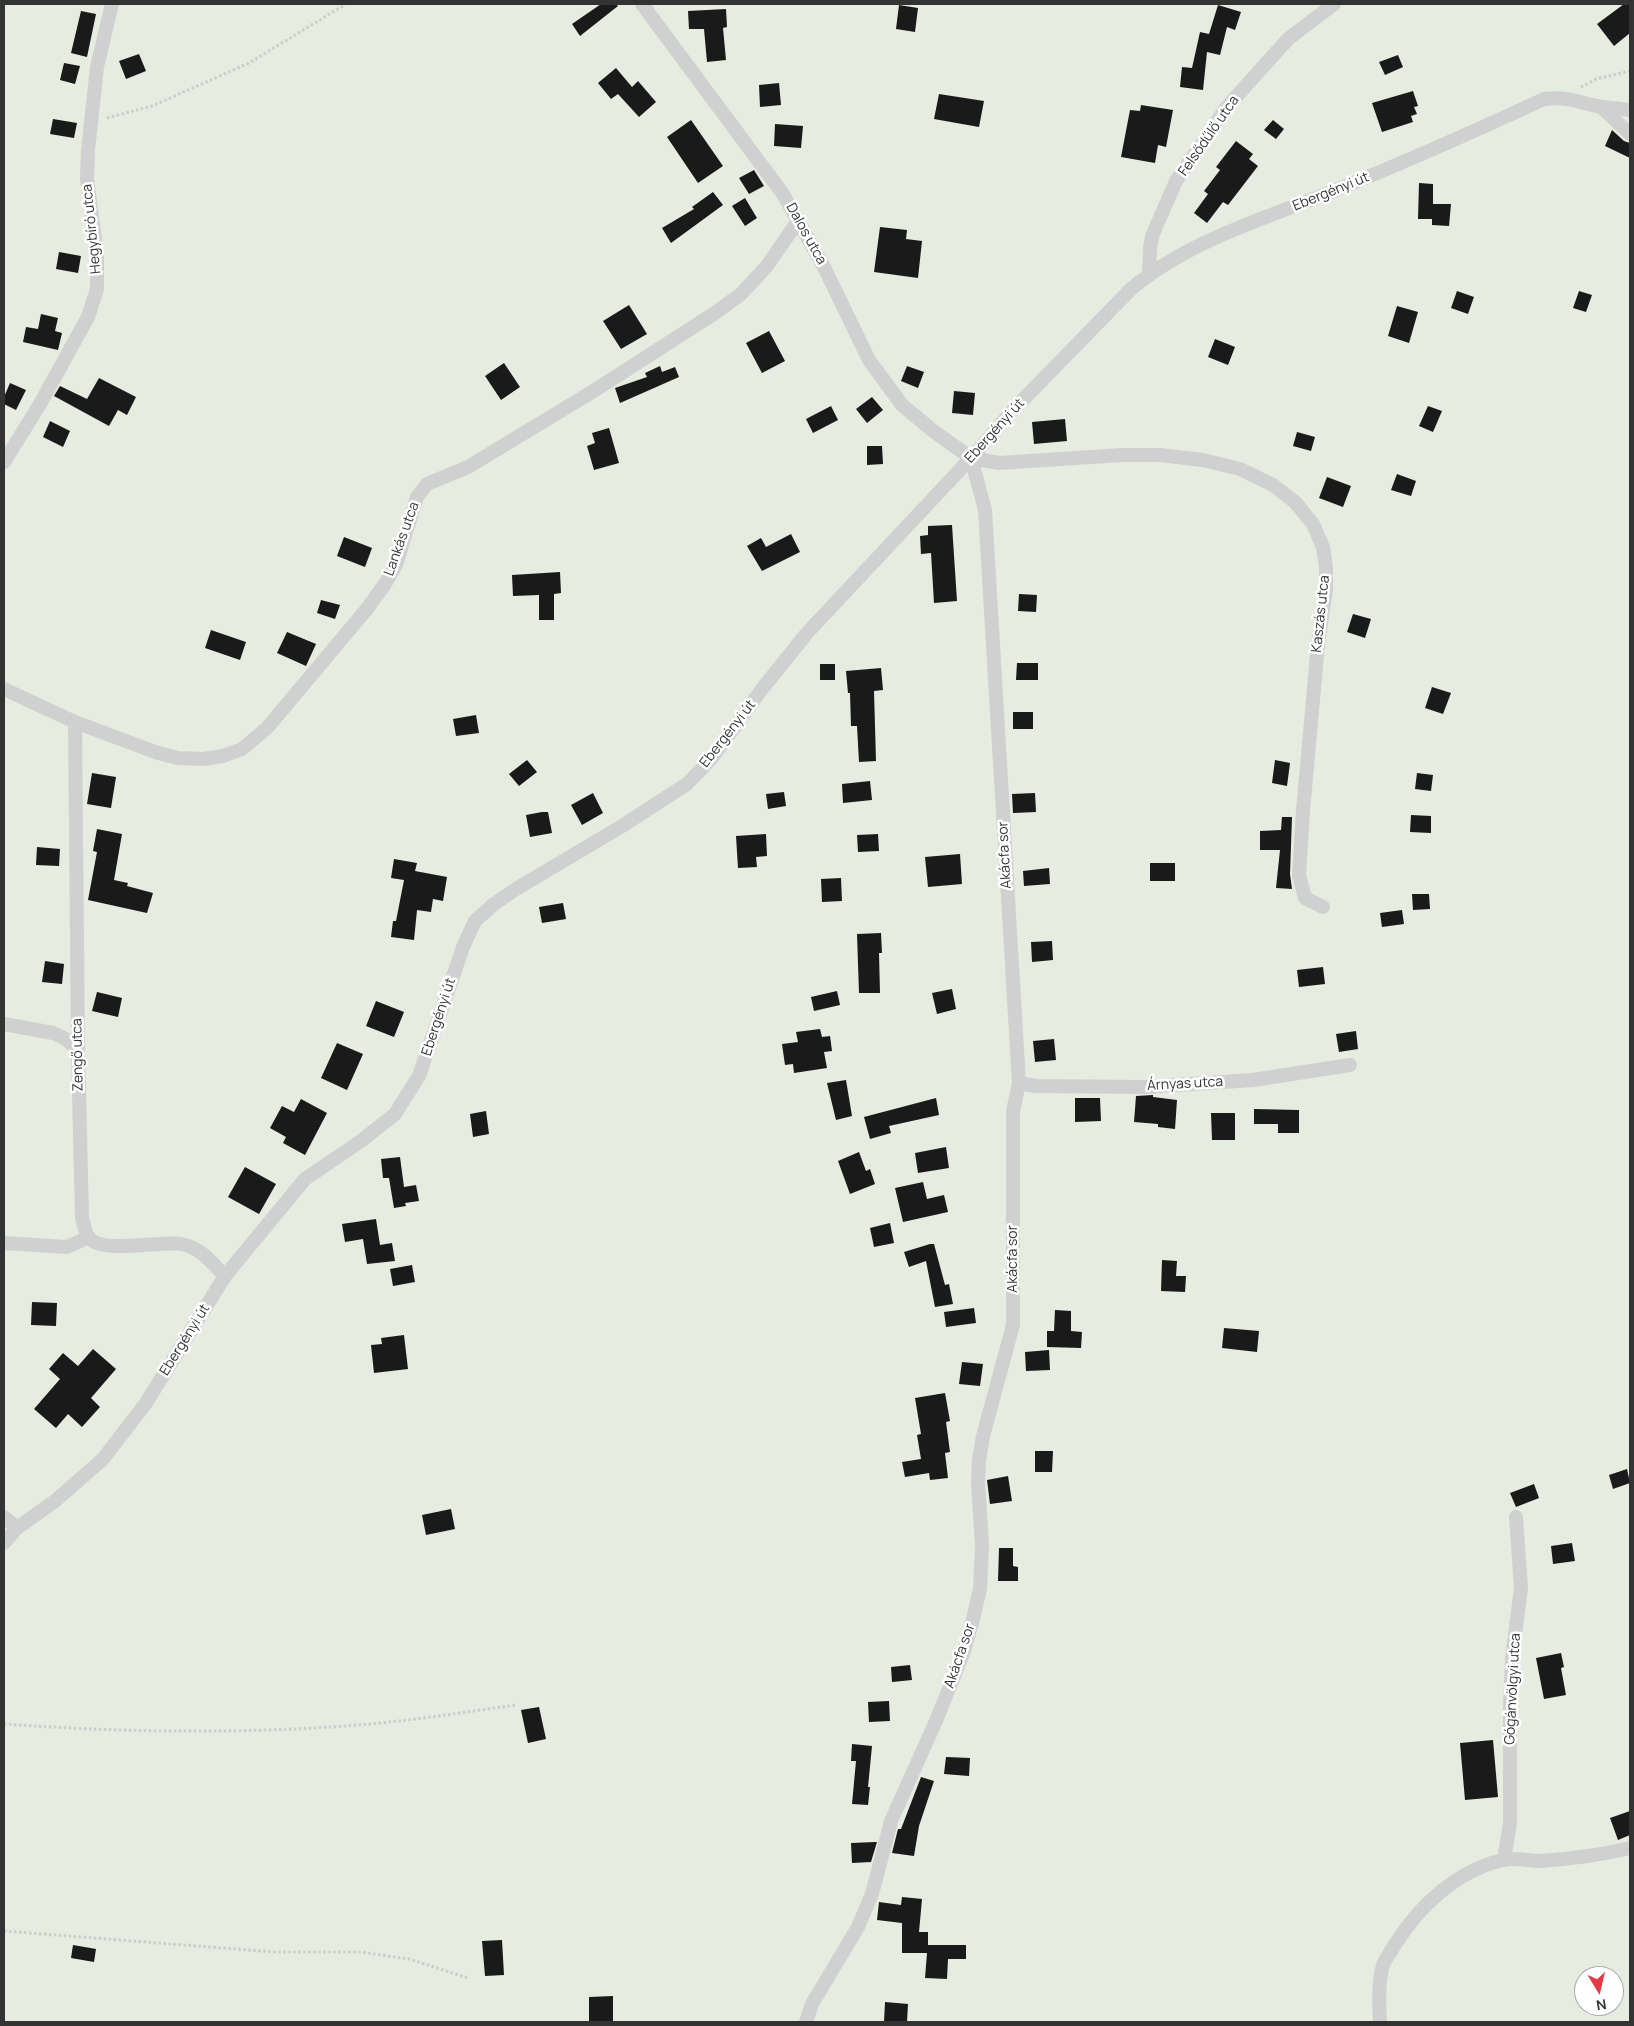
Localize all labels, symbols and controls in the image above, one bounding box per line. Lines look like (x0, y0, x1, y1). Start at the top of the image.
street label: Felsődűlő utca (1175, 93, 1243, 179)
street label: Ebergényi út (1290, 169, 1372, 215)
street label: Hegybíró utca (79, 183, 105, 275)
street label: Dalos utca (782, 200, 830, 268)
street label: Ebergényi út (962, 395, 1028, 467)
street label: Lankás utca (381, 500, 423, 578)
street label: Kaszás utca (1309, 575, 1333, 653)
street label: Ebergényi út (696, 697, 760, 771)
street label: Akácfa sor (995, 821, 1015, 889)
street label: Ebergényi út (419, 976, 459, 1058)
street label: Zengő utca (69, 1018, 87, 1092)
street label: Árnyas utca (1147, 1074, 1223, 1094)
street label: Akácfa sor (1005, 1225, 1021, 1293)
street label: Ebergényi út (156, 1301, 214, 1379)
street label: Akácfa sor (941, 1621, 979, 1691)
street label: Gógánvölgyi utca (1502, 1633, 1524, 1745)
north arrow (1574, 1966, 1624, 2016)
text: N (1595, 1995, 1608, 2015)

